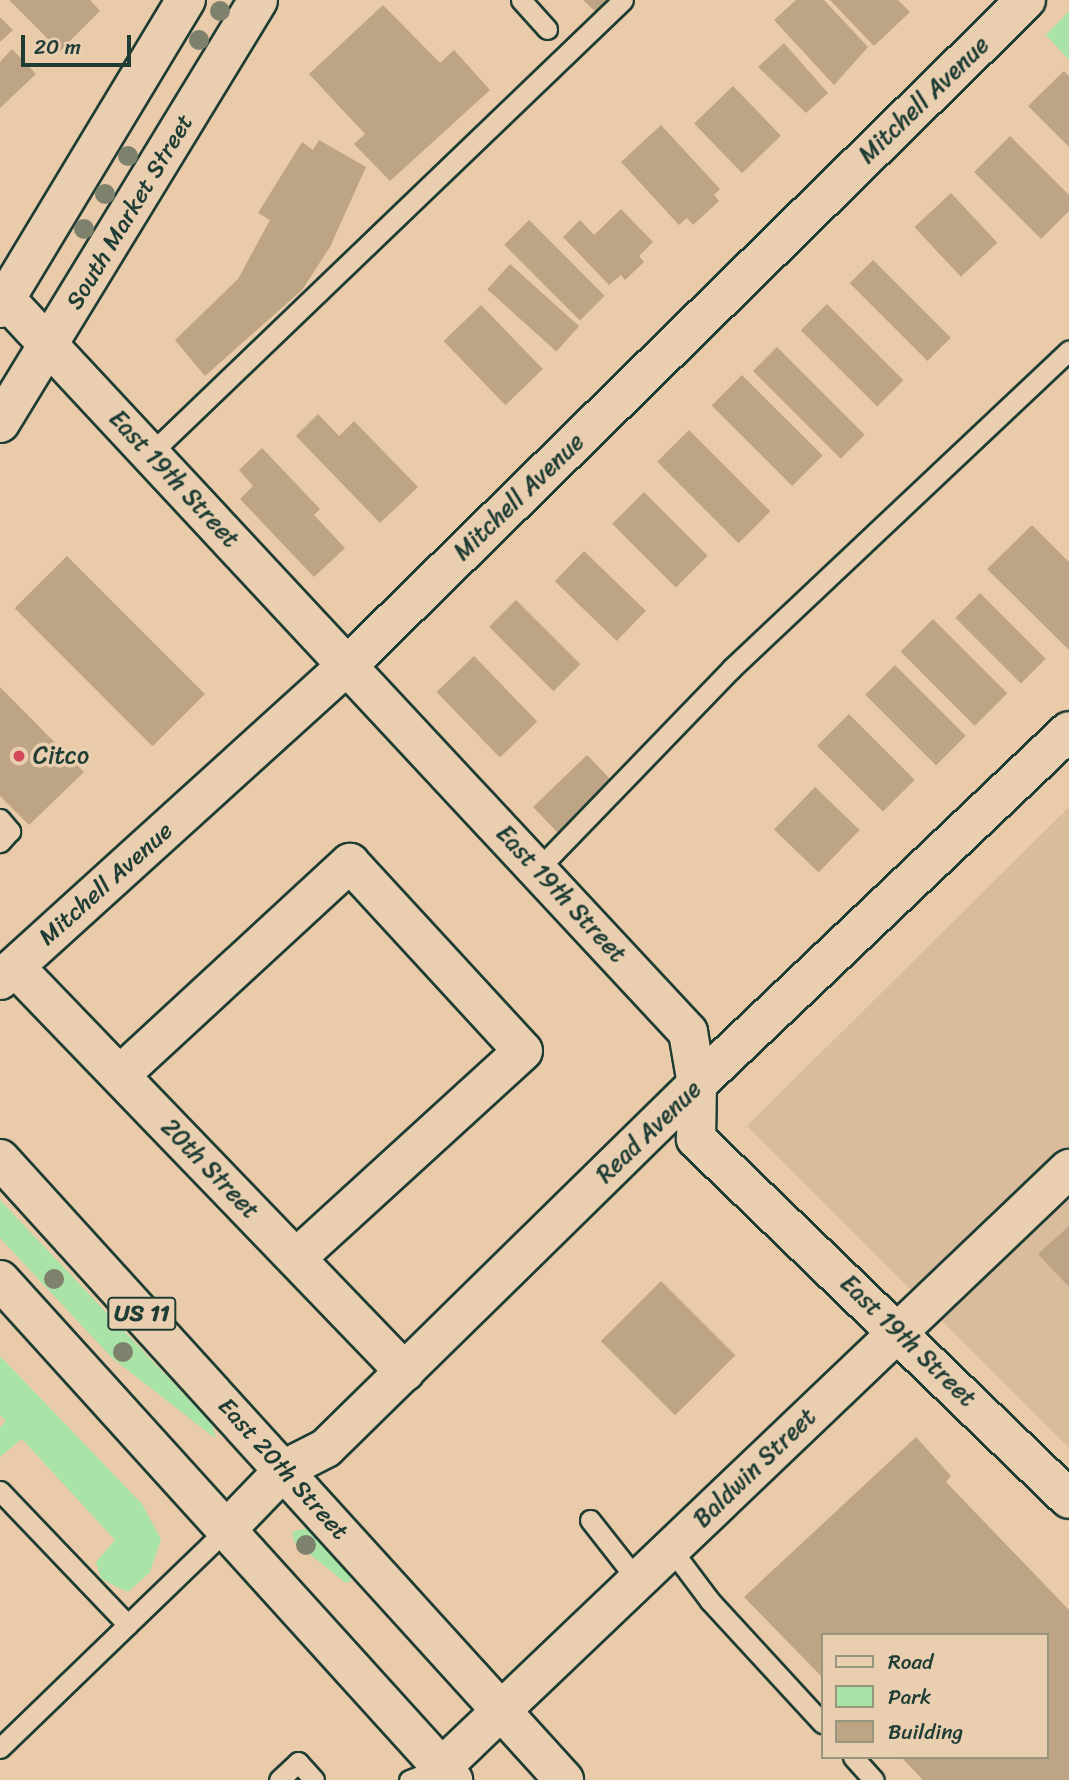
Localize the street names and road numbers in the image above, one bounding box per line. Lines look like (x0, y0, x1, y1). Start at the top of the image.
street label: Mitchell Avenue (853, 31, 995, 169)
street label: South Market Street (61, 110, 199, 314)
street label: East 19th Street (103, 404, 245, 554)
street label: Mitchell Avenue (448, 428, 590, 566)
street label: Mitchell Avenue (33, 816, 179, 952)
street label: East 19th Street (490, 819, 632, 969)
street label: Read Avenue (591, 1075, 707, 1189)
street label: 20th Street (155, 1113, 265, 1225)
street label: East 19th Street (834, 1269, 982, 1413)
road number: US 11 (107, 1294, 177, 1334)
street label: East 20th Street (212, 1392, 354, 1546)
street label: Baldwin Street (688, 1402, 822, 1534)

